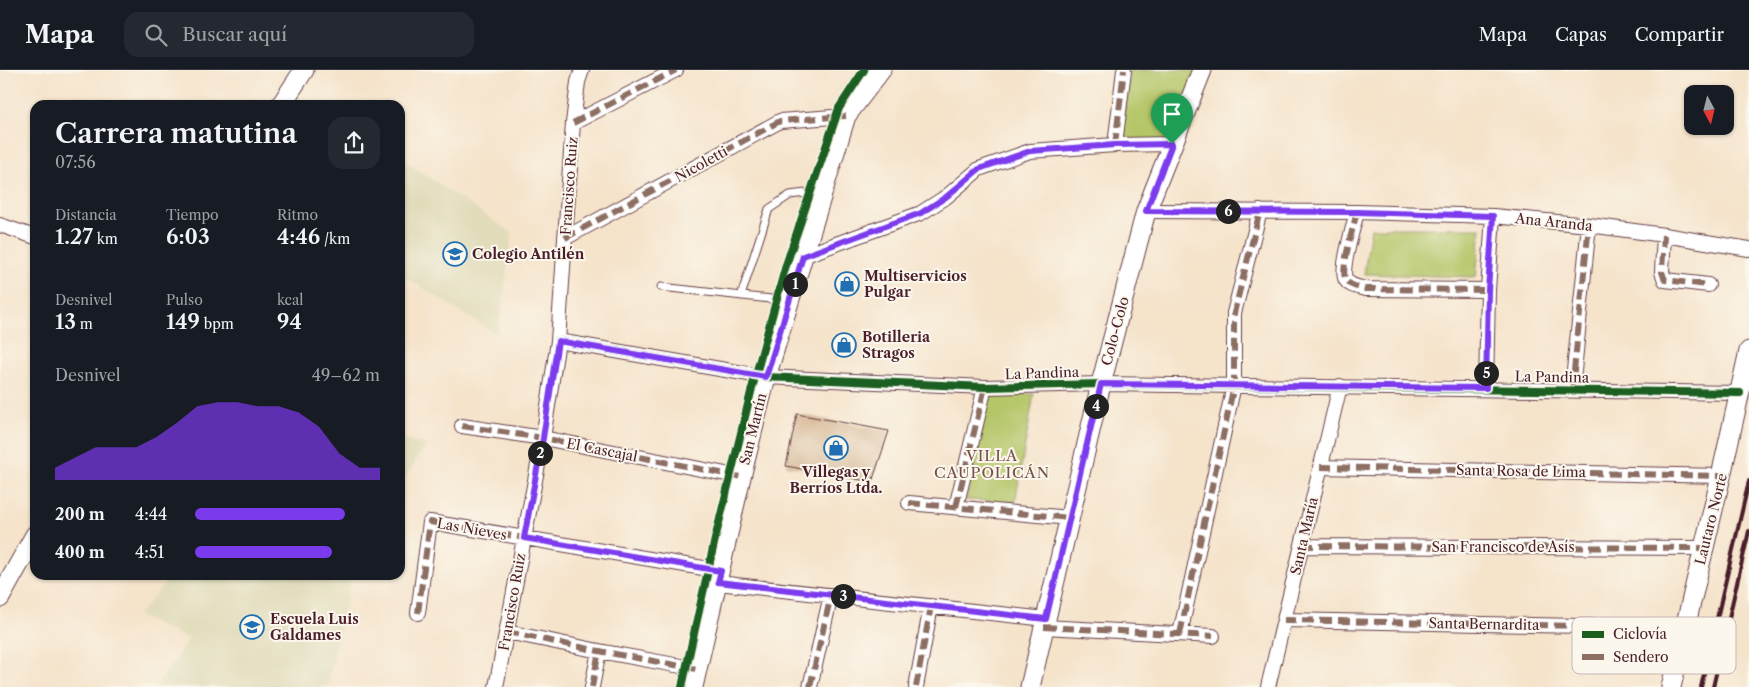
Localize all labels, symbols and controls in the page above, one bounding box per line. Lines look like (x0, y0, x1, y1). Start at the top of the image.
search box (124, 12, 474, 57)
text: Mapa (25, 20, 94, 49)
icon: search (142, 21, 170, 49)
text: Buscar aquí (182, 23, 287, 46)
text: Mapa (1479, 24, 1527, 46)
text: Capas (1555, 24, 1607, 46)
text: Compartir (1635, 24, 1724, 46)
north arrow (1684, 85, 1734, 135)
map controls (1684, 85, 1734, 135)
pin (1151, 93, 1193, 144)
icon: arrive (1158, 100, 1186, 128)
text: Carrera matutina (55, 116, 297, 150)
button: share (328, 117, 380, 169)
street label: Francisco Ruiz (557, 136, 581, 236)
street label: Nicoletti (671, 142, 731, 186)
text: 07:56 (55, 152, 96, 172)
pin: 6 (1216, 198, 1240, 224)
text: 6 (1224, 202, 1233, 220)
text: Distancia (55, 206, 117, 224)
text: Tiempo (166, 206, 219, 224)
text: Ritmo (277, 206, 318, 224)
street label: Ana Aranda (1513, 209, 1594, 235)
text: 1.27 (55, 224, 93, 249)
text: 6:03 (166, 224, 210, 249)
text: 4:46 (277, 224, 320, 249)
text: km (93, 230, 118, 248)
text: /km (320, 230, 350, 248)
school or university icon: Colegio Antilén (442, 241, 468, 267)
place label: Colegio Antilén (472, 245, 585, 263)
place label: Multiservicios Pulgar (864, 267, 967, 301)
shop icon: Multiservicios Pulgar (834, 271, 860, 297)
pin: 1 (782, 272, 808, 296)
text: 1 (792, 275, 799, 293)
text: Desnivel (55, 291, 112, 309)
text: Pulso (166, 291, 203, 309)
text: kcal (277, 291, 303, 309)
street label: Colo-Colo (1097, 295, 1133, 367)
text: 13 (55, 309, 76, 334)
text: 149 (166, 309, 200, 334)
text: 94 (277, 309, 302, 334)
text: m (76, 315, 93, 333)
text: bpm (200, 315, 234, 333)
place label: Botilleria Stragos (862, 328, 931, 362)
shop icon: Botilleria Stragos (831, 332, 857, 358)
pin: 5 (1474, 360, 1498, 386)
street label: La Pandina (1005, 363, 1080, 383)
text: 5 (1483, 364, 1490, 382)
text: Desnivel (55, 365, 121, 385)
text: 49–62 m (312, 365, 380, 385)
street label: La Pandina (1515, 367, 1590, 387)
street label: San Martín (735, 391, 771, 467)
pin: 4 (1084, 394, 1108, 418)
text: 4 (1092, 397, 1101, 415)
street label: El Cascajal (565, 434, 639, 466)
shop icon: Villegas y Berríos Ltda. (823, 435, 849, 461)
pin: 2 (528, 440, 552, 466)
text: 2 (536, 444, 545, 462)
district label: VILLA CAUPOLICÁN (934, 446, 1050, 482)
street label: Santa Rosa de Lima (1456, 461, 1587, 481)
place label: Villegas y Berríos Ltda. (790, 463, 883, 497)
street label: Lautaro Norte (1691, 471, 1731, 567)
street label: Santa María (1286, 495, 1322, 577)
text: 200 m (55, 504, 105, 524)
text: 4:44 (135, 504, 167, 524)
street label: Las Nieves (436, 514, 508, 544)
street label: San Francisco de Asís (1432, 538, 1574, 556)
text: 400 m (55, 542, 105, 562)
text: 4:51 (135, 542, 164, 562)
street label: Francisco Ruiz (495, 552, 529, 652)
pin: 3 (830, 584, 856, 608)
text: 3 (840, 587, 847, 605)
place label: Escuela Luis Galdames (270, 610, 359, 644)
school or university icon: Escuela Luis Galdames (239, 614, 265, 640)
street label: Santa Bernardita (1428, 614, 1540, 634)
legend (1572, 617, 1736, 674)
text: Ciclovía (1613, 625, 1668, 643)
text: Sendero (1613, 648, 1669, 666)

